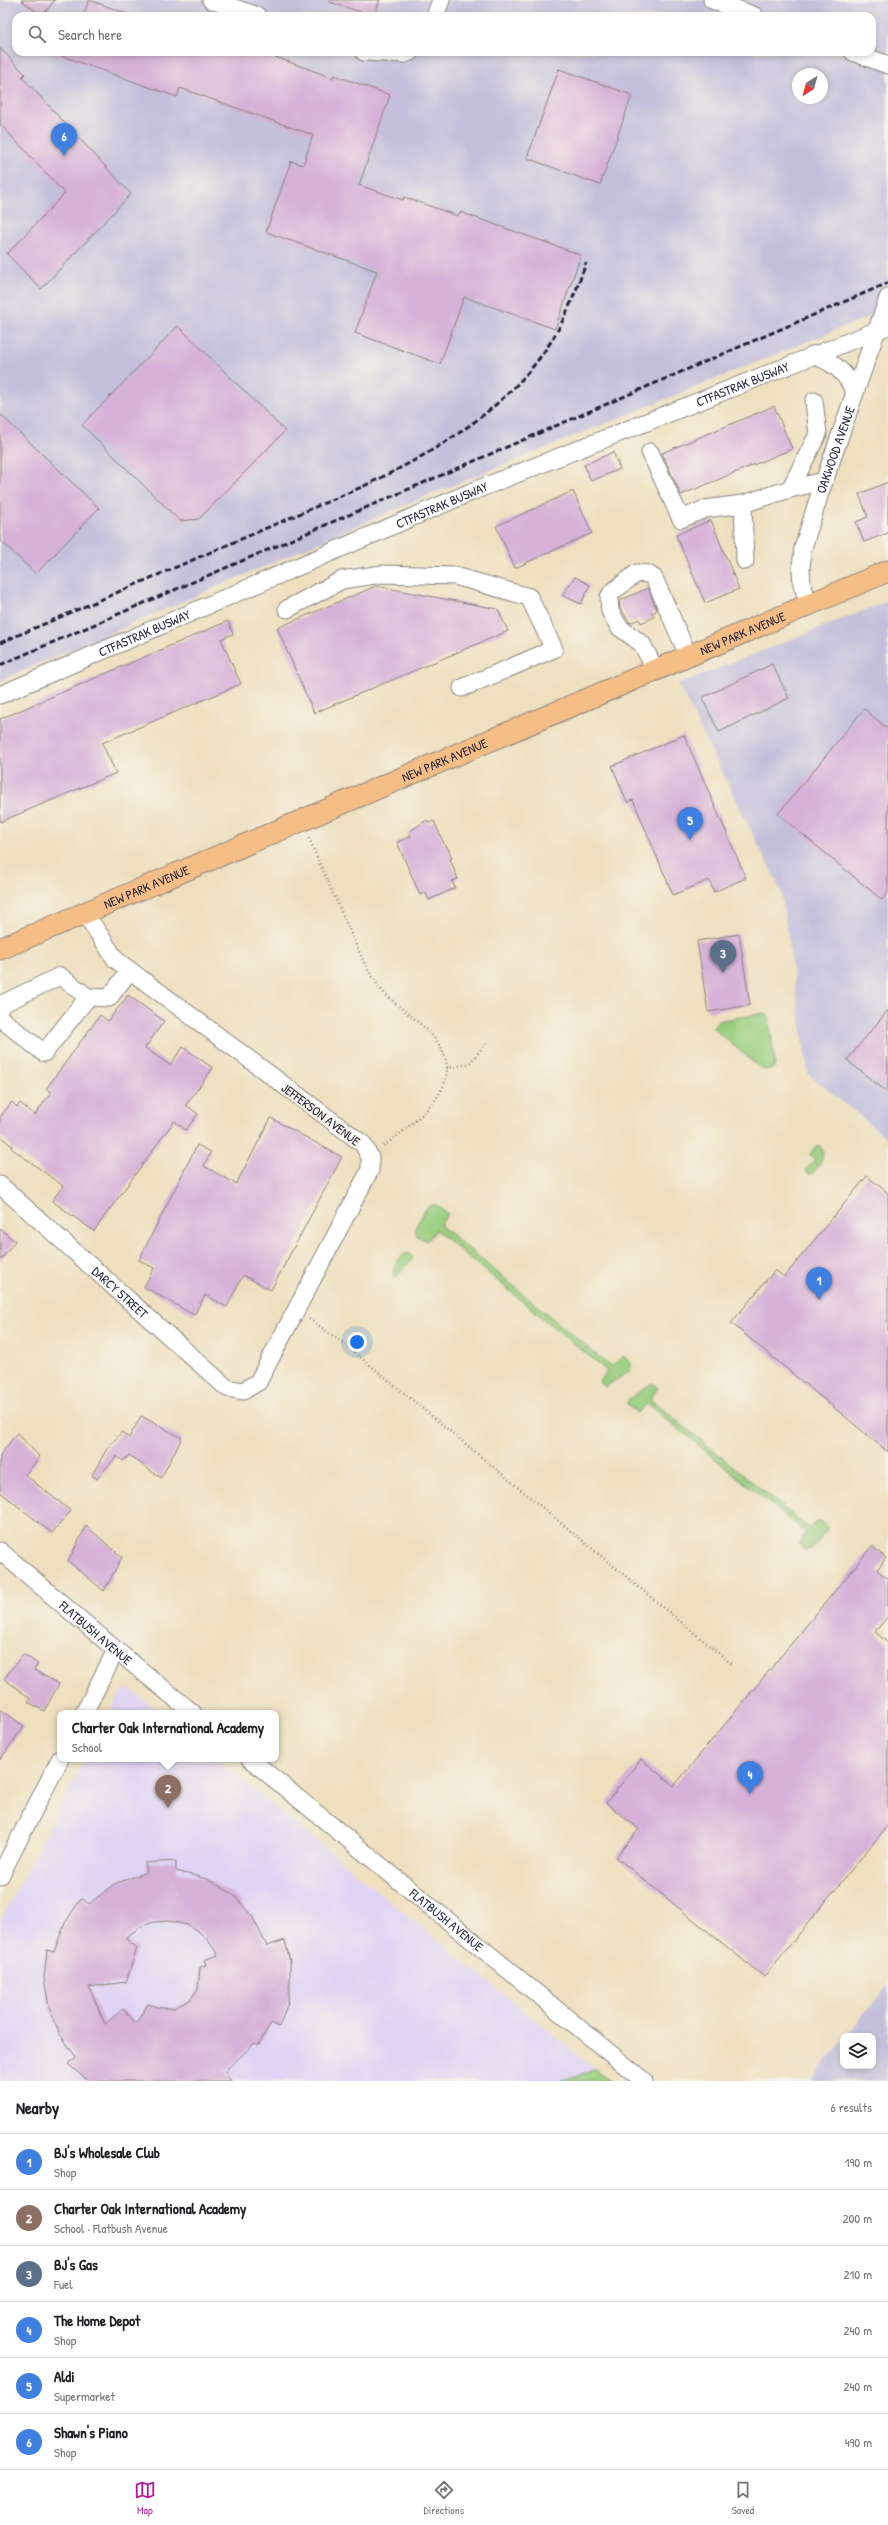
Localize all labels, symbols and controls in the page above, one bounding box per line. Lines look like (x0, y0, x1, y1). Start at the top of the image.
search box (12, 12, 876, 56)
icon: search (26, 23, 48, 45)
text: Search here (58, 24, 122, 45)
north arrow (792, 68, 828, 104)
pin: 6 (51, 123, 77, 156)
street label: CTFASTRAK BUSWAY (693, 357, 792, 411)
street label: OAKWOOD AVENUE (812, 403, 859, 496)
street label: CTFASTRAK BUSWAY (393, 477, 491, 532)
street label: CTFASTRAK BUSWAY (95, 605, 193, 661)
street label: NEW PARK AVENUE (697, 607, 788, 659)
street label: NEW PARK AVENUE (399, 734, 490, 786)
pin: 5 (677, 807, 703, 840)
street label: NEW PARK AVENUE (101, 860, 192, 913)
pin: 3 (710, 940, 736, 973)
street label: JEFFERSON AVENUE (278, 1078, 364, 1150)
street label: DARCY STREET (88, 1262, 153, 1323)
pin: 1 (806, 1267, 832, 1300)
your location (347, 1332, 367, 1352)
street label: FLATBUSH AVENUE (55, 1596, 136, 1669)
popup (57, 1710, 279, 1762)
text: Charter Oak International Academy (72, 1717, 264, 1738)
text: School (72, 1738, 102, 1756)
pin: 4 (737, 1761, 763, 1794)
pin: 2 (155, 1775, 181, 1808)
street label: FLATBUSH AVENUE (405, 1884, 487, 1955)
map controls (840, 2033, 876, 2069)
button: layers (840, 2033, 876, 2069)
text: Nearby (16, 2096, 59, 2119)
text: 6 results (831, 2098, 872, 2116)
text: BJ's Wholesale Club (54, 2142, 160, 2163)
text: 1 (27, 2153, 31, 2171)
text: 190 m (845, 2153, 872, 2171)
text: Shop (54, 2163, 76, 2181)
text: Charter Oak International Academy (54, 2198, 246, 2219)
text: 2 (26, 2209, 32, 2227)
text: 200 m (842, 2209, 872, 2227)
text: School · Flatbush Avenue (54, 2219, 168, 2237)
text: BJ's Gas (54, 2254, 98, 2275)
text: 3 (26, 2265, 32, 2283)
text: 210 m (844, 2265, 872, 2283)
text: Fuel (54, 2275, 73, 2293)
text: The Home Depot (54, 2310, 140, 2331)
text: 4 (27, 2321, 31, 2339)
text: 240 m (843, 2321, 872, 2339)
text: Shop (54, 2331, 76, 2349)
text: Aldi (54, 2366, 75, 2387)
text: 5 (26, 2377, 32, 2395)
text: 240 m (843, 2377, 872, 2395)
text: Supermarket (54, 2387, 115, 2405)
text: Shawn's Piano (54, 2422, 128, 2443)
text: 6 (26, 2433, 32, 2451)
text: 490 m (845, 2433, 872, 2451)
text: Shop (54, 2443, 76, 2461)
tab: Map (134, 2479, 156, 2517)
tab: Directions (424, 2479, 464, 2517)
tab: Saved (732, 2479, 754, 2517)

